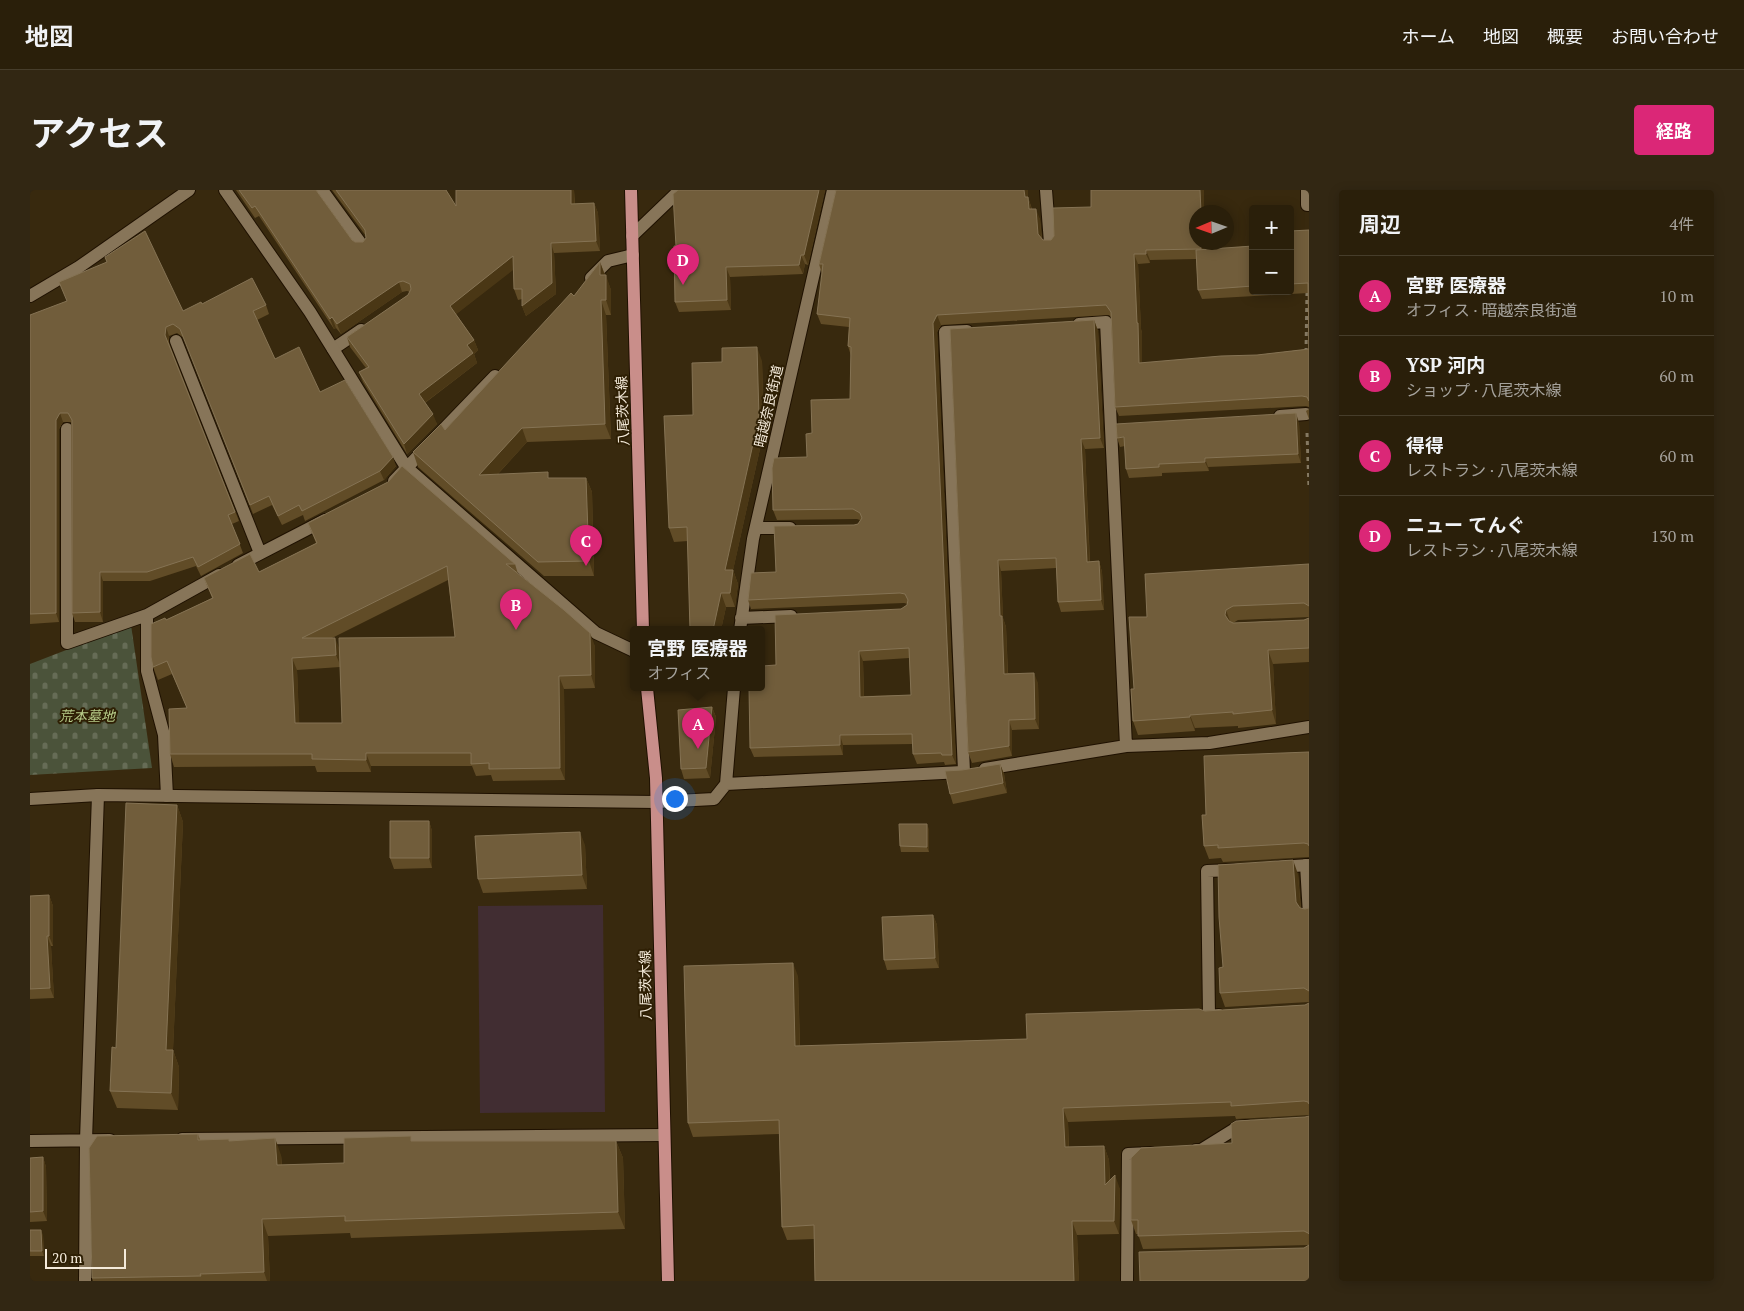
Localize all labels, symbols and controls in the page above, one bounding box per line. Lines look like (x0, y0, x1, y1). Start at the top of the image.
text: 地図 (25, 20, 73, 52)
text: ホーム (1402, 24, 1455, 48)
text: 地図 (1483, 24, 1519, 48)
text: 概要 (1547, 24, 1583, 48)
text: お問い合わせ (1611, 24, 1719, 48)
button: 経路 (1634, 105, 1714, 155)
text: アクセス (30, 110, 168, 156)
north arrow (1189, 205, 1234, 250)
map controls (1249, 205, 1294, 295)
button: + (1249, 205, 1294, 250)
text: 周辺 (1359, 210, 1401, 238)
text: 4件 (1669, 213, 1694, 235)
pin: D (667, 244, 699, 285)
button: − (1249, 250, 1294, 295)
text: 宮野 医療器 (1406, 272, 1506, 297)
text: A (1369, 285, 1381, 307)
text: 10 m (1659, 285, 1694, 307)
text: オフィス · 暗越奈良街道 (1406, 299, 1577, 321)
text: YSP 河内 (1406, 352, 1485, 377)
street label: 暗越奈良街道 (749, 363, 787, 449)
text: B (1370, 365, 1380, 387)
text: 60 m (1659, 365, 1694, 387)
street label: 八尾茨木線 (611, 376, 633, 446)
text: ショップ · 八尾茨木線 (1406, 379, 1562, 401)
text: 得得 (1406, 432, 1444, 457)
text: C (1370, 445, 1380, 467)
text: 60 m (1659, 445, 1694, 467)
text: レストラン · 八尾茨木線 (1406, 459, 1578, 481)
text: ニュー てんぐ (1406, 512, 1525, 537)
pin: C (570, 525, 602, 566)
text: D (1369, 525, 1381, 547)
text: 130 m (1651, 525, 1694, 547)
text: レストラン · 八尾茨木線 (1406, 539, 1578, 561)
pin: B (500, 589, 532, 630)
popup (630, 626, 765, 691)
text: 宮野 医療器 (647, 635, 748, 660)
text: オフィス (647, 662, 711, 684)
park label: 荒本墓地 (59, 706, 117, 725)
pin: A (682, 708, 714, 749)
your location (662, 786, 688, 812)
street label: 八尾茨木線 (635, 950, 655, 1020)
scale bar (45, 1246, 126, 1269)
text: 20 m (52, 1248, 82, 1267)

